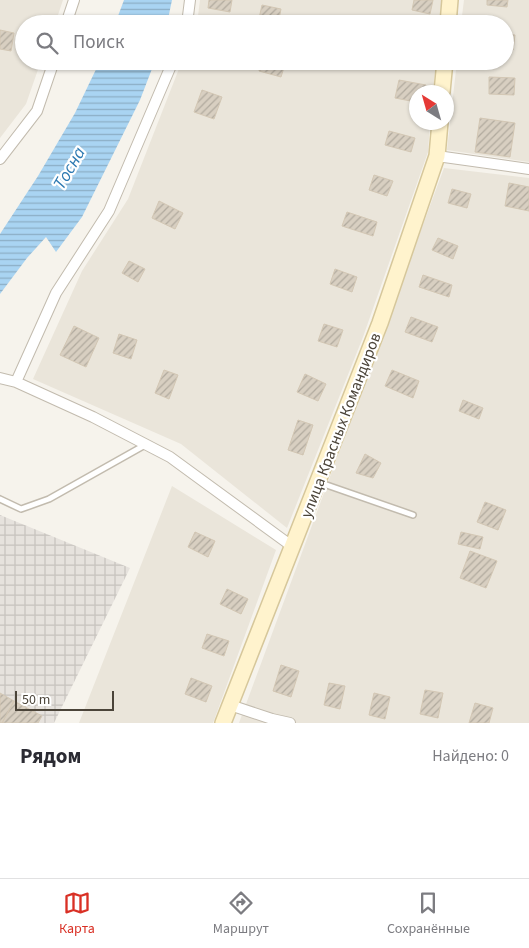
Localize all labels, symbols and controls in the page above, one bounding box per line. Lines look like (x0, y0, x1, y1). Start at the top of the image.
search box (15, 15, 514, 70)
icon: search (33, 29, 61, 57)
text: Поиск (73, 29, 124, 56)
north arrow (409, 85, 454, 130)
water label: Тосна (47, 142, 92, 194)
street label: улица Красных Командиров (295, 330, 386, 521)
scale bar (15, 688, 114, 711)
text: 50 m (22, 690, 50, 710)
text: Рядом (20, 741, 81, 771)
text: Найдено: 0 (432, 745, 509, 767)
tab: Карта (59, 889, 95, 939)
tab: Маршрут (213, 889, 269, 939)
tab: Сохранённые (387, 889, 470, 939)

